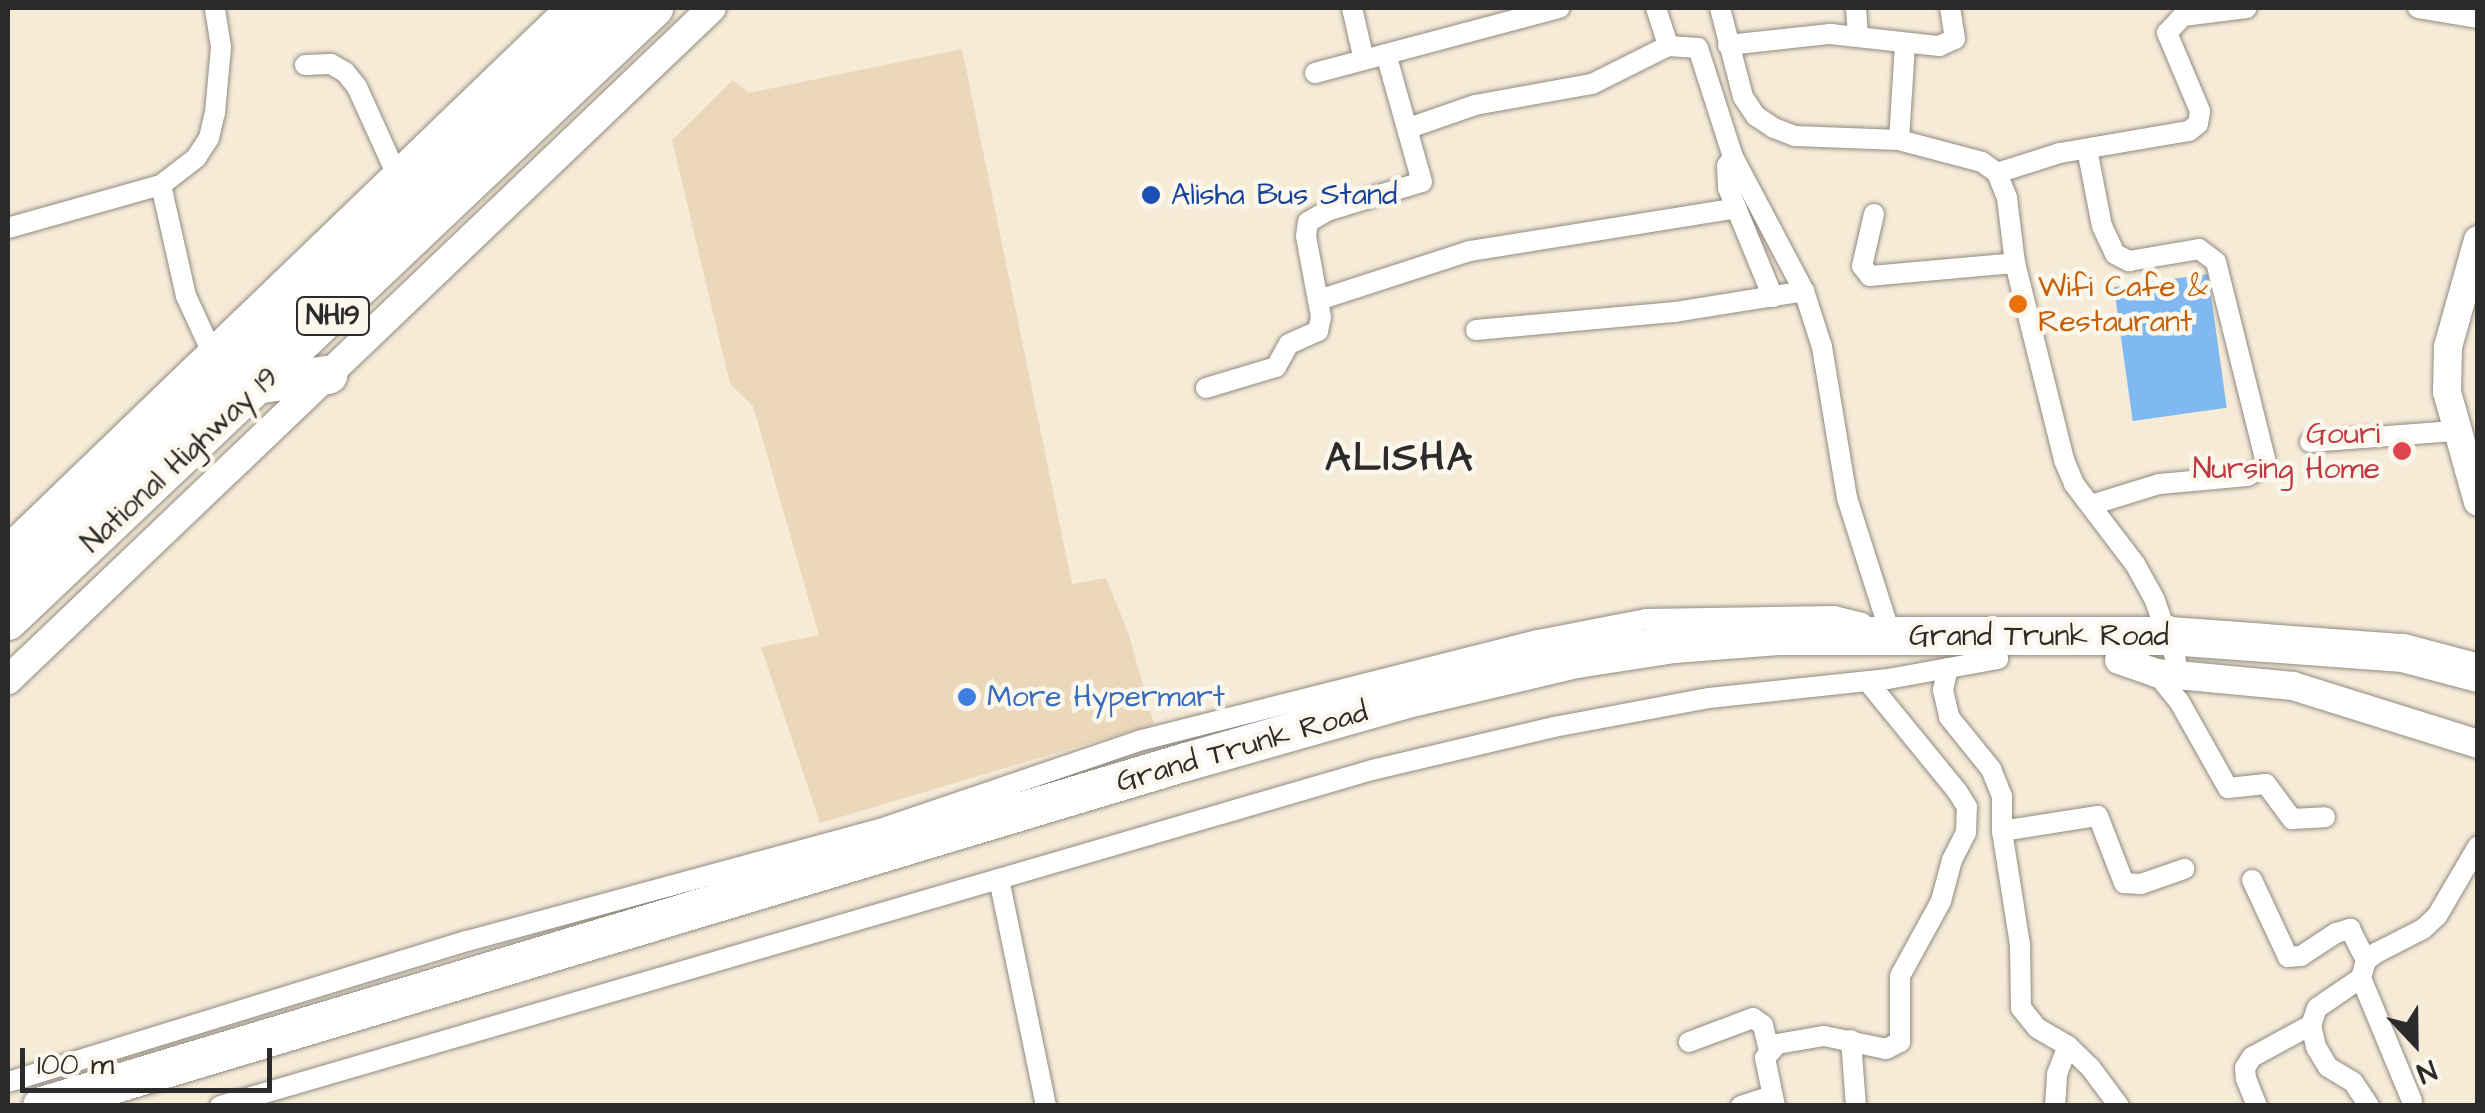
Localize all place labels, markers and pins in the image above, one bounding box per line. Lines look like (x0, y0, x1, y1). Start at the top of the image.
place label: Alisha Bus Stand (1171, 177, 1397, 213)
marker: Alisha Bus Stand (1140, 184, 1162, 206)
place label: Wifi Cafe & Restaurant (2038, 269, 2208, 340)
marker: Wifi Cafe & Restaurant (2007, 293, 2029, 315)
place label: Gouri Nursing Home (2193, 416, 2380, 486)
marker: Gouri Nursing Home (2389, 438, 2415, 464)
place label: More Hypermart (987, 679, 1225, 715)
marker: More Hypermart (956, 686, 978, 708)

